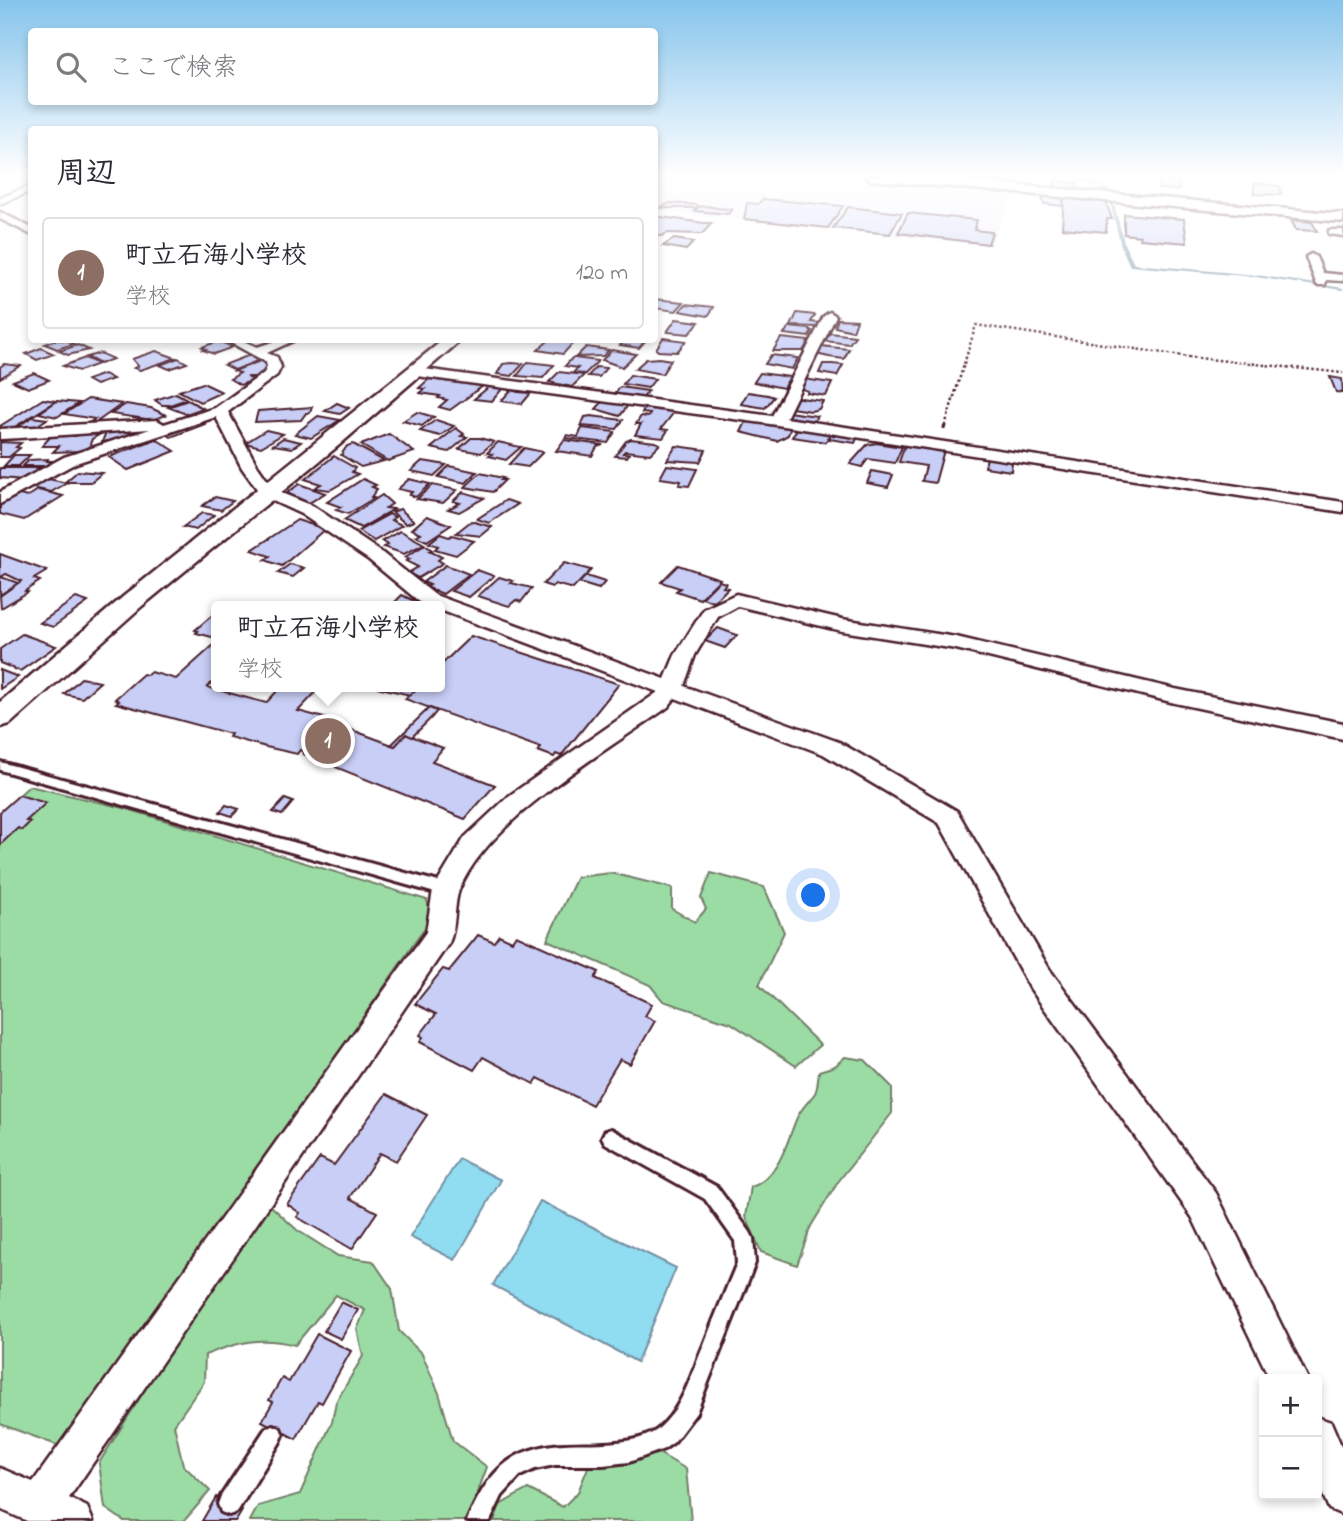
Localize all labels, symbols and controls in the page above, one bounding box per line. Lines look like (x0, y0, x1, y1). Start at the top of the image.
search box (28, 28, 658, 105)
icon: search (52, 48, 90, 86)
text: ここで検索 (108, 50, 238, 88)
text: 周辺 (56, 153, 116, 197)
text: 町立石海小学校 (125, 238, 307, 276)
text: 1 (77, 257, 85, 290)
text: 120 m (576, 257, 628, 290)
text: 学校 (125, 281, 171, 314)
popup (211, 601, 445, 692)
text: 町立石海小学校 (237, 611, 419, 649)
text: 学校 (237, 654, 283, 687)
pin: 1 (305, 715, 351, 767)
your location (796, 878, 830, 912)
map controls (1259, 1374, 1322, 1500)
button: + (1259, 1374, 1322, 1437)
button: − (1259, 1437, 1322, 1500)

